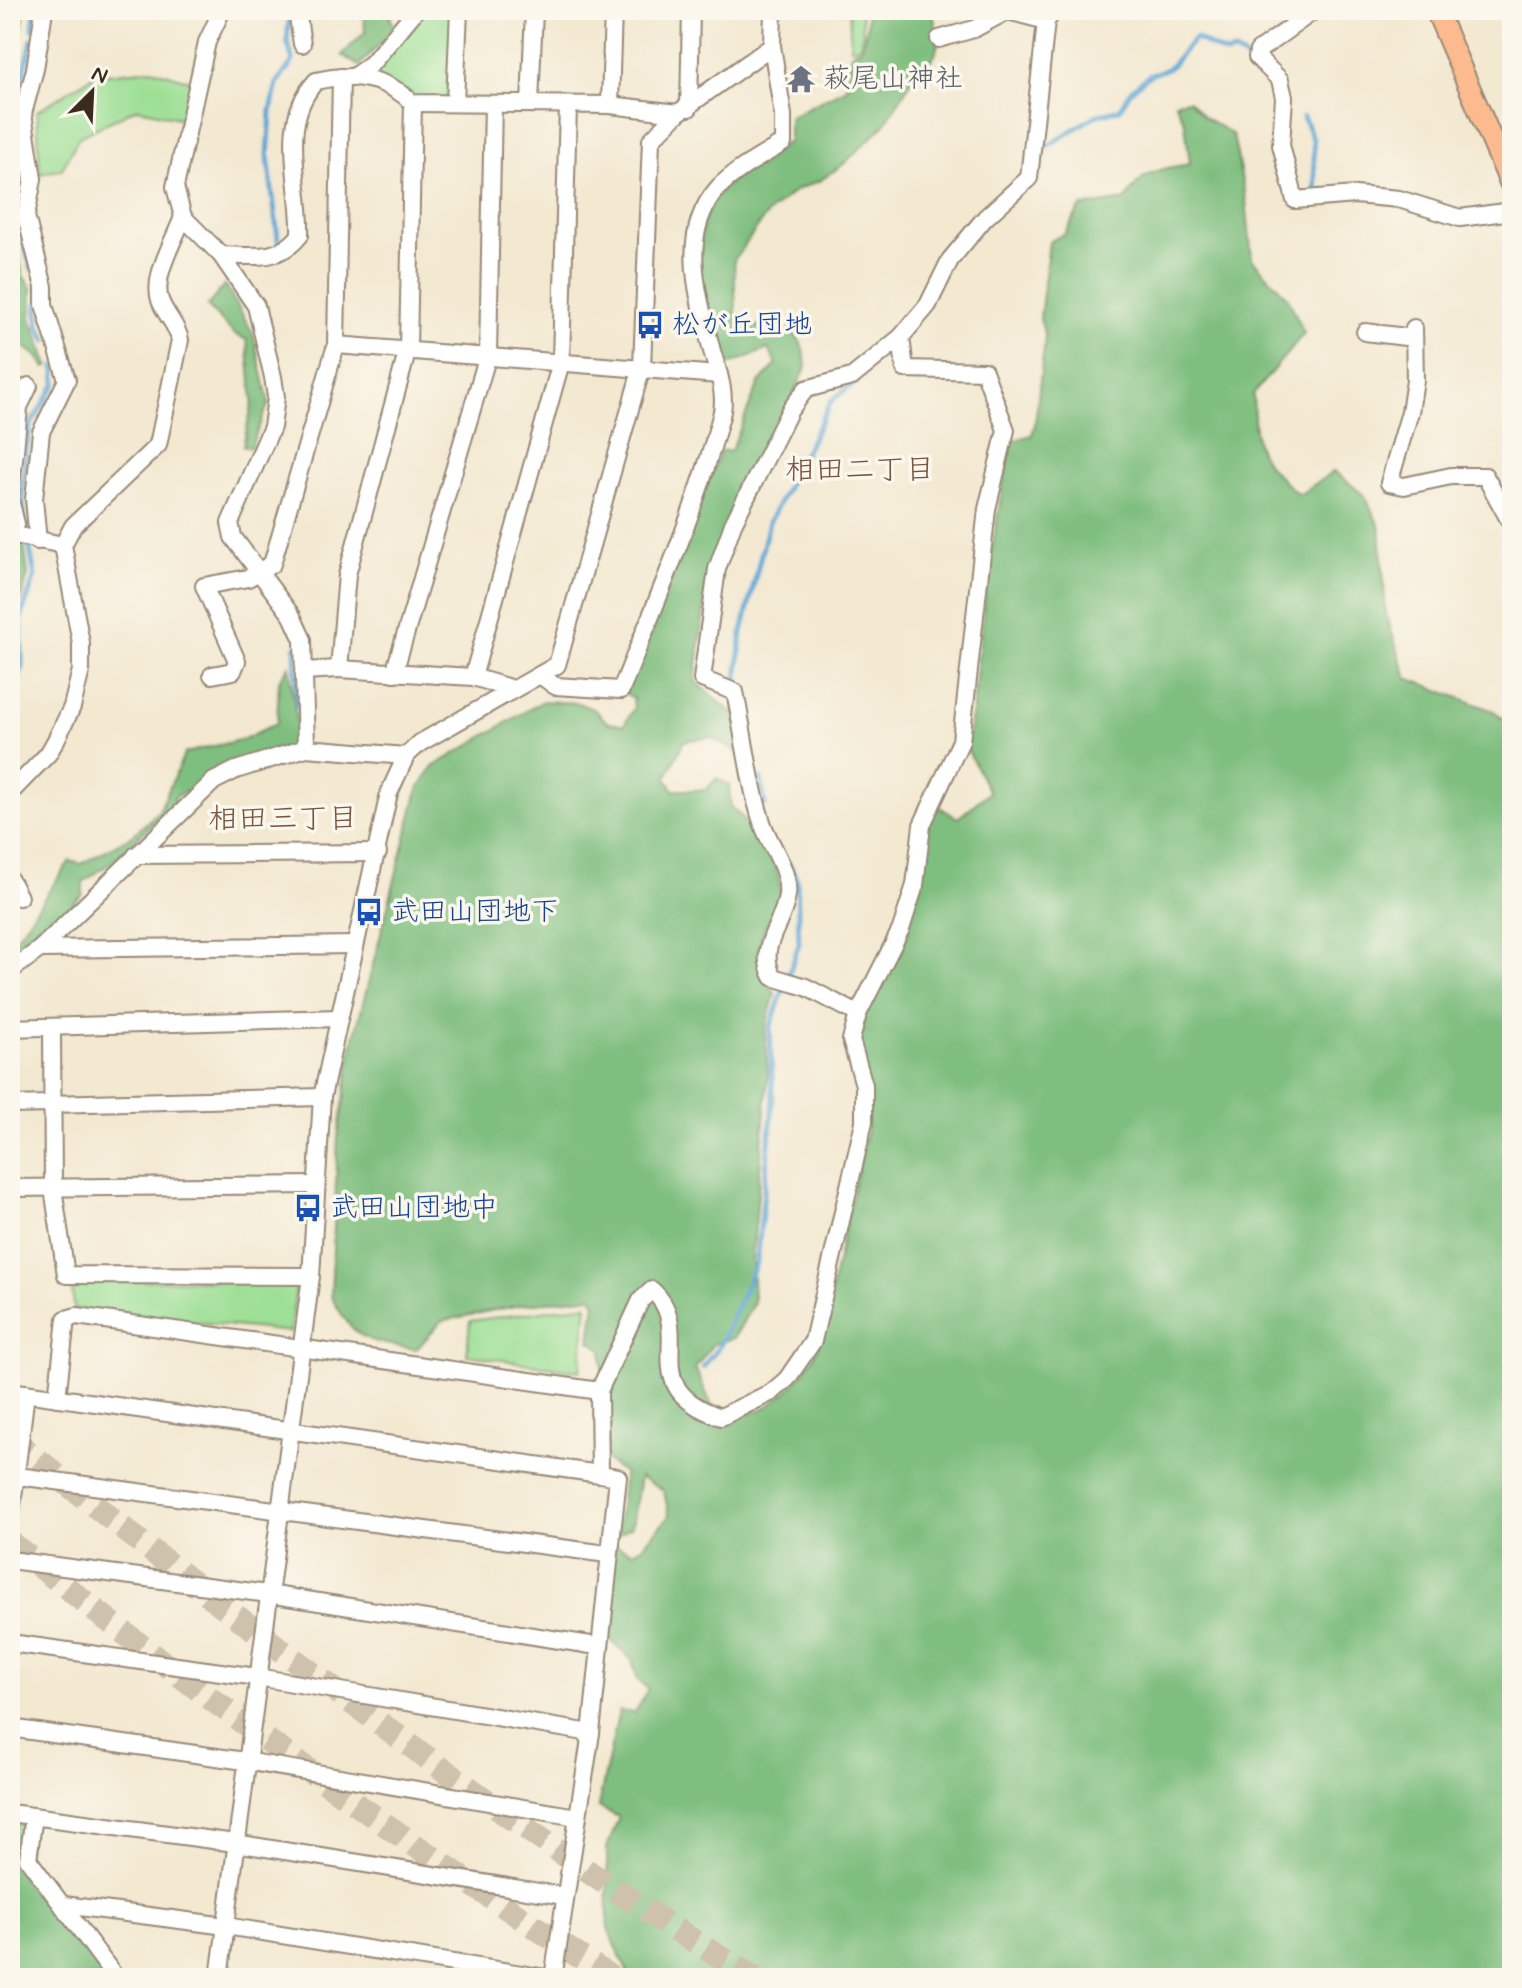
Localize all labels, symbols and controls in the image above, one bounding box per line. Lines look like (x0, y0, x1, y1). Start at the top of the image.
north arrow (52, 52, 132, 132)
text: N (87, 60, 112, 91)
place label: 萩尾山神社 (823, 61, 963, 98)
temple icon: 萩尾山神社 (786, 64, 816, 94)
place label: 松が丘団地 (672, 307, 812, 344)
bus stop icon: 松が丘団地 (635, 310, 665, 340)
district label: 相田二丁目 (785, 451, 935, 490)
district label: 相田三丁目 (208, 800, 358, 839)
place label: 武田山団地下 (391, 894, 559, 931)
bus stop icon: 武田山団地下 (354, 897, 384, 927)
place label: 武田山団地中 (330, 1190, 498, 1227)
bus stop icon: 武田山団地中 (293, 1193, 323, 1223)

